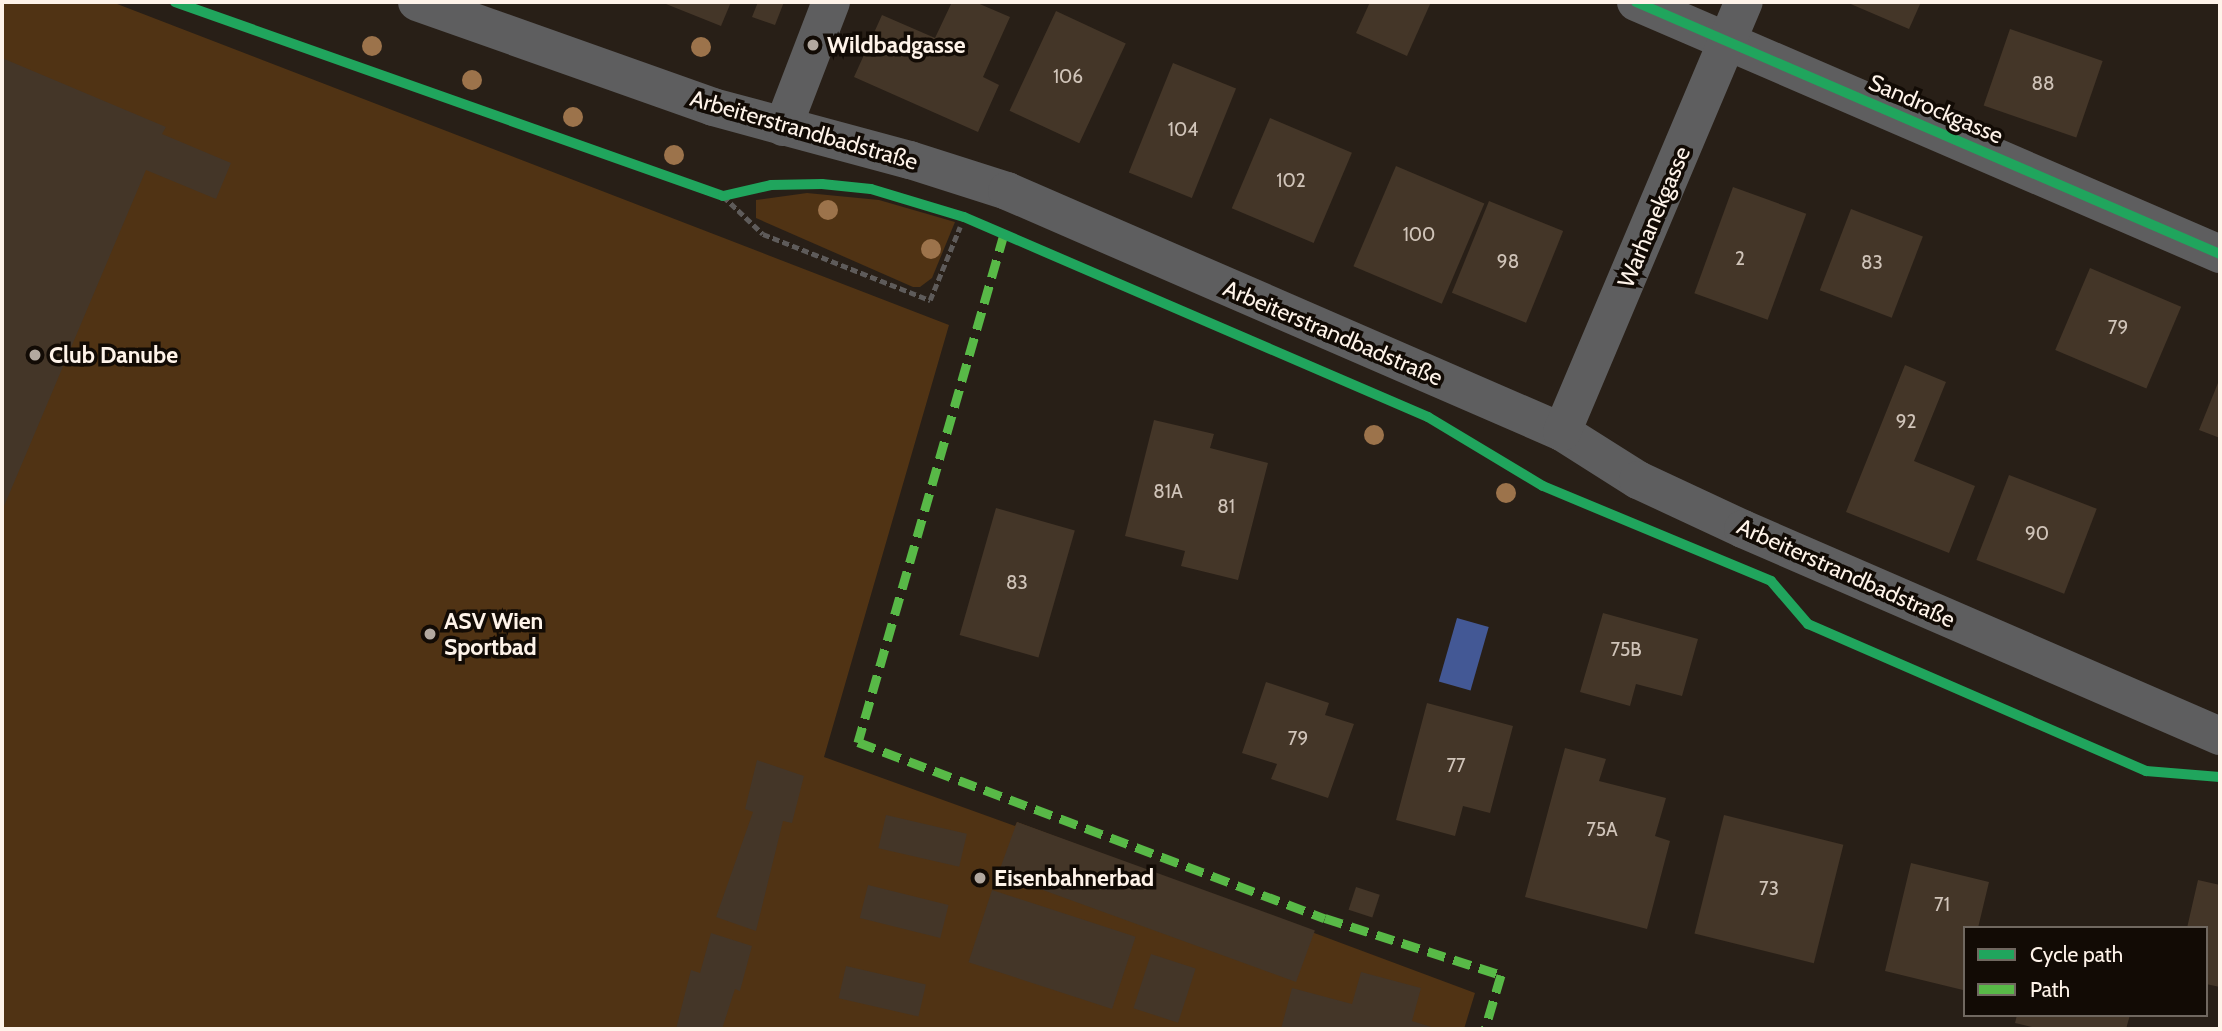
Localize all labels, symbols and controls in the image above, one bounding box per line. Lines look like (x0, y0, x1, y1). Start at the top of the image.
place label: Wildbadgasse (827, 31, 966, 59)
marker: Wildbadgasse (805, 37, 821, 53)
house number: 106 (1053, 66, 1083, 88)
street label: Sandrockgasse (1865, 68, 2007, 150)
house number: 88 (2031, 73, 2055, 95)
street label: Arbeiterstrandbadstraße (687, 84, 921, 176)
house number: 104 (1168, 119, 1198, 141)
street label: Warhanekgasse (1612, 142, 1696, 292)
house number: 102 (1276, 170, 1306, 192)
house number: 100 (1403, 224, 1435, 246)
house number: 2 (1735, 248, 1745, 270)
house number: 98 (1497, 251, 1519, 273)
house number: 83 (1861, 252, 1883, 274)
street label: Arbeiterstrandbadstraße (1219, 274, 1447, 392)
house number: 79 (2108, 317, 2128, 339)
place label: Club Danube (49, 341, 178, 369)
marker: Club Danube (27, 347, 43, 363)
house number: 92 (1896, 411, 1916, 433)
house number: 81A (1153, 481, 1183, 503)
house number: 81 (1217, 496, 1235, 518)
street label: Arbeiterstrandbadstraße (1733, 512, 1959, 634)
house number: 90 (2025, 523, 2049, 545)
house number: 83 (1006, 572, 1028, 594)
place label: ASV Wien Sportbad (444, 607, 543, 661)
marker: ASV Wien Sportbad (422, 626, 438, 642)
house number: 75B (1610, 639, 1642, 661)
house number: 79 (1288, 728, 1308, 750)
house number: 77 (1446, 755, 1466, 777)
house number: 75A (1586, 819, 1618, 841)
place label: Eisenbahnerbad (994, 864, 1154, 892)
marker: Eisenbahnerbad (972, 870, 988, 886)
house number: 73 (1759, 878, 1779, 900)
house number: 71 (1934, 894, 1950, 916)
legend (1963, 926, 2208, 1017)
text: Cycle path (2030, 942, 2123, 967)
text: Path (2030, 977, 2070, 1002)

